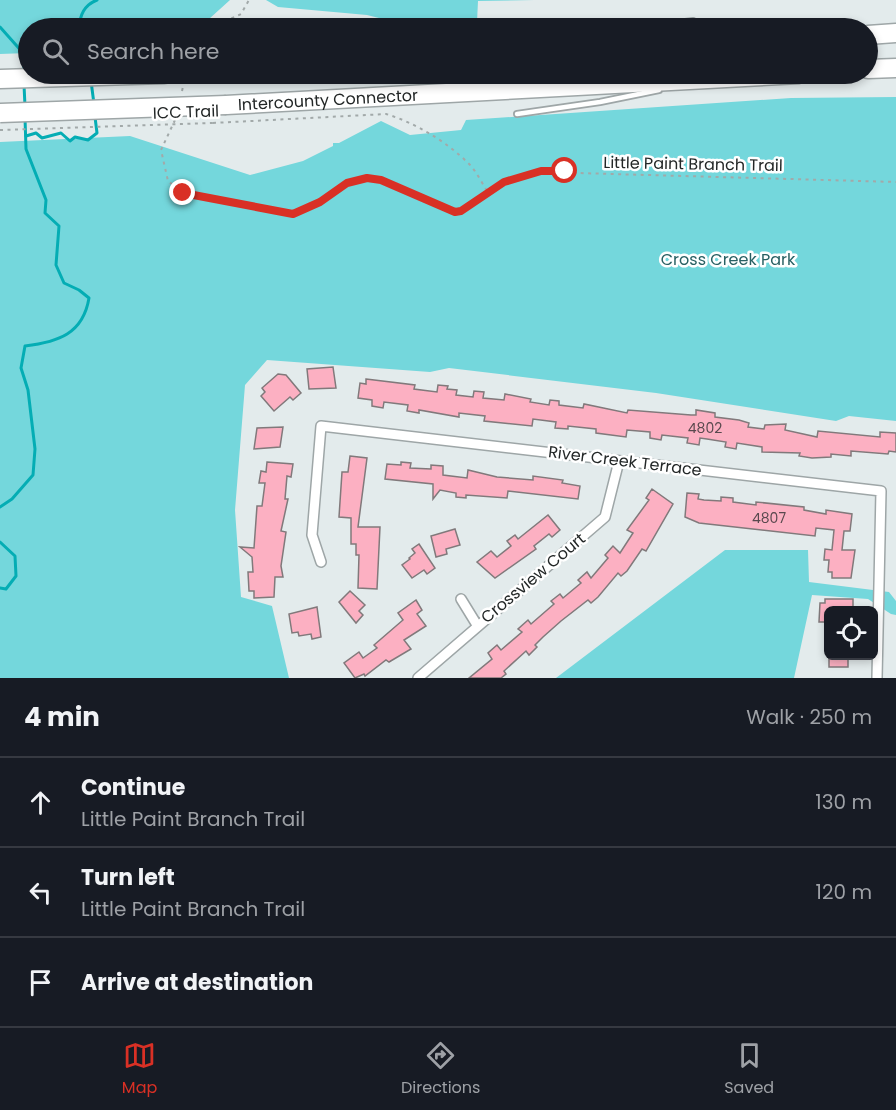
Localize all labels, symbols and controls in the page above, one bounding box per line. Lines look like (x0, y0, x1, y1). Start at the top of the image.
search box (18, 18, 878, 84)
icon: search (39, 35, 72, 68)
text: Search here (87, 36, 220, 67)
street label: Intercounty Connector (237, 83, 419, 116)
street label: ICC Trail (153, 99, 219, 125)
street label: Little Paint Branch Trail (603, 151, 783, 177)
route start (551, 157, 577, 183)
route end (169, 179, 195, 205)
park label: Cross Creek Park (661, 248, 796, 271)
house number: 4802 (688, 418, 722, 438)
street label: River Creek Terrace (547, 440, 703, 482)
house number: 4807 (752, 508, 786, 528)
street label: Crossview Court (476, 527, 590, 629)
map controls (824, 606, 878, 660)
button: locate (824, 606, 878, 660)
text: 4 min (24, 699, 100, 735)
text: Walk · 250 m (746, 703, 872, 731)
text: Continue (81, 772, 185, 803)
icon: ahead (24, 786, 57, 819)
text: 130 m (815, 788, 872, 816)
text: Little Paint Branch Trail (81, 805, 305, 833)
text: Turn left (81, 862, 175, 893)
icon: left (24, 876, 57, 909)
text: 120 m (816, 878, 872, 906)
text: Little Paint Branch Trail (81, 895, 305, 923)
icon: arrive (24, 966, 57, 999)
text: Arrive at destination (81, 967, 313, 998)
tab: Map (122, 1039, 157, 1100)
tab: Directions (401, 1039, 480, 1100)
tab: Saved (724, 1039, 774, 1100)

